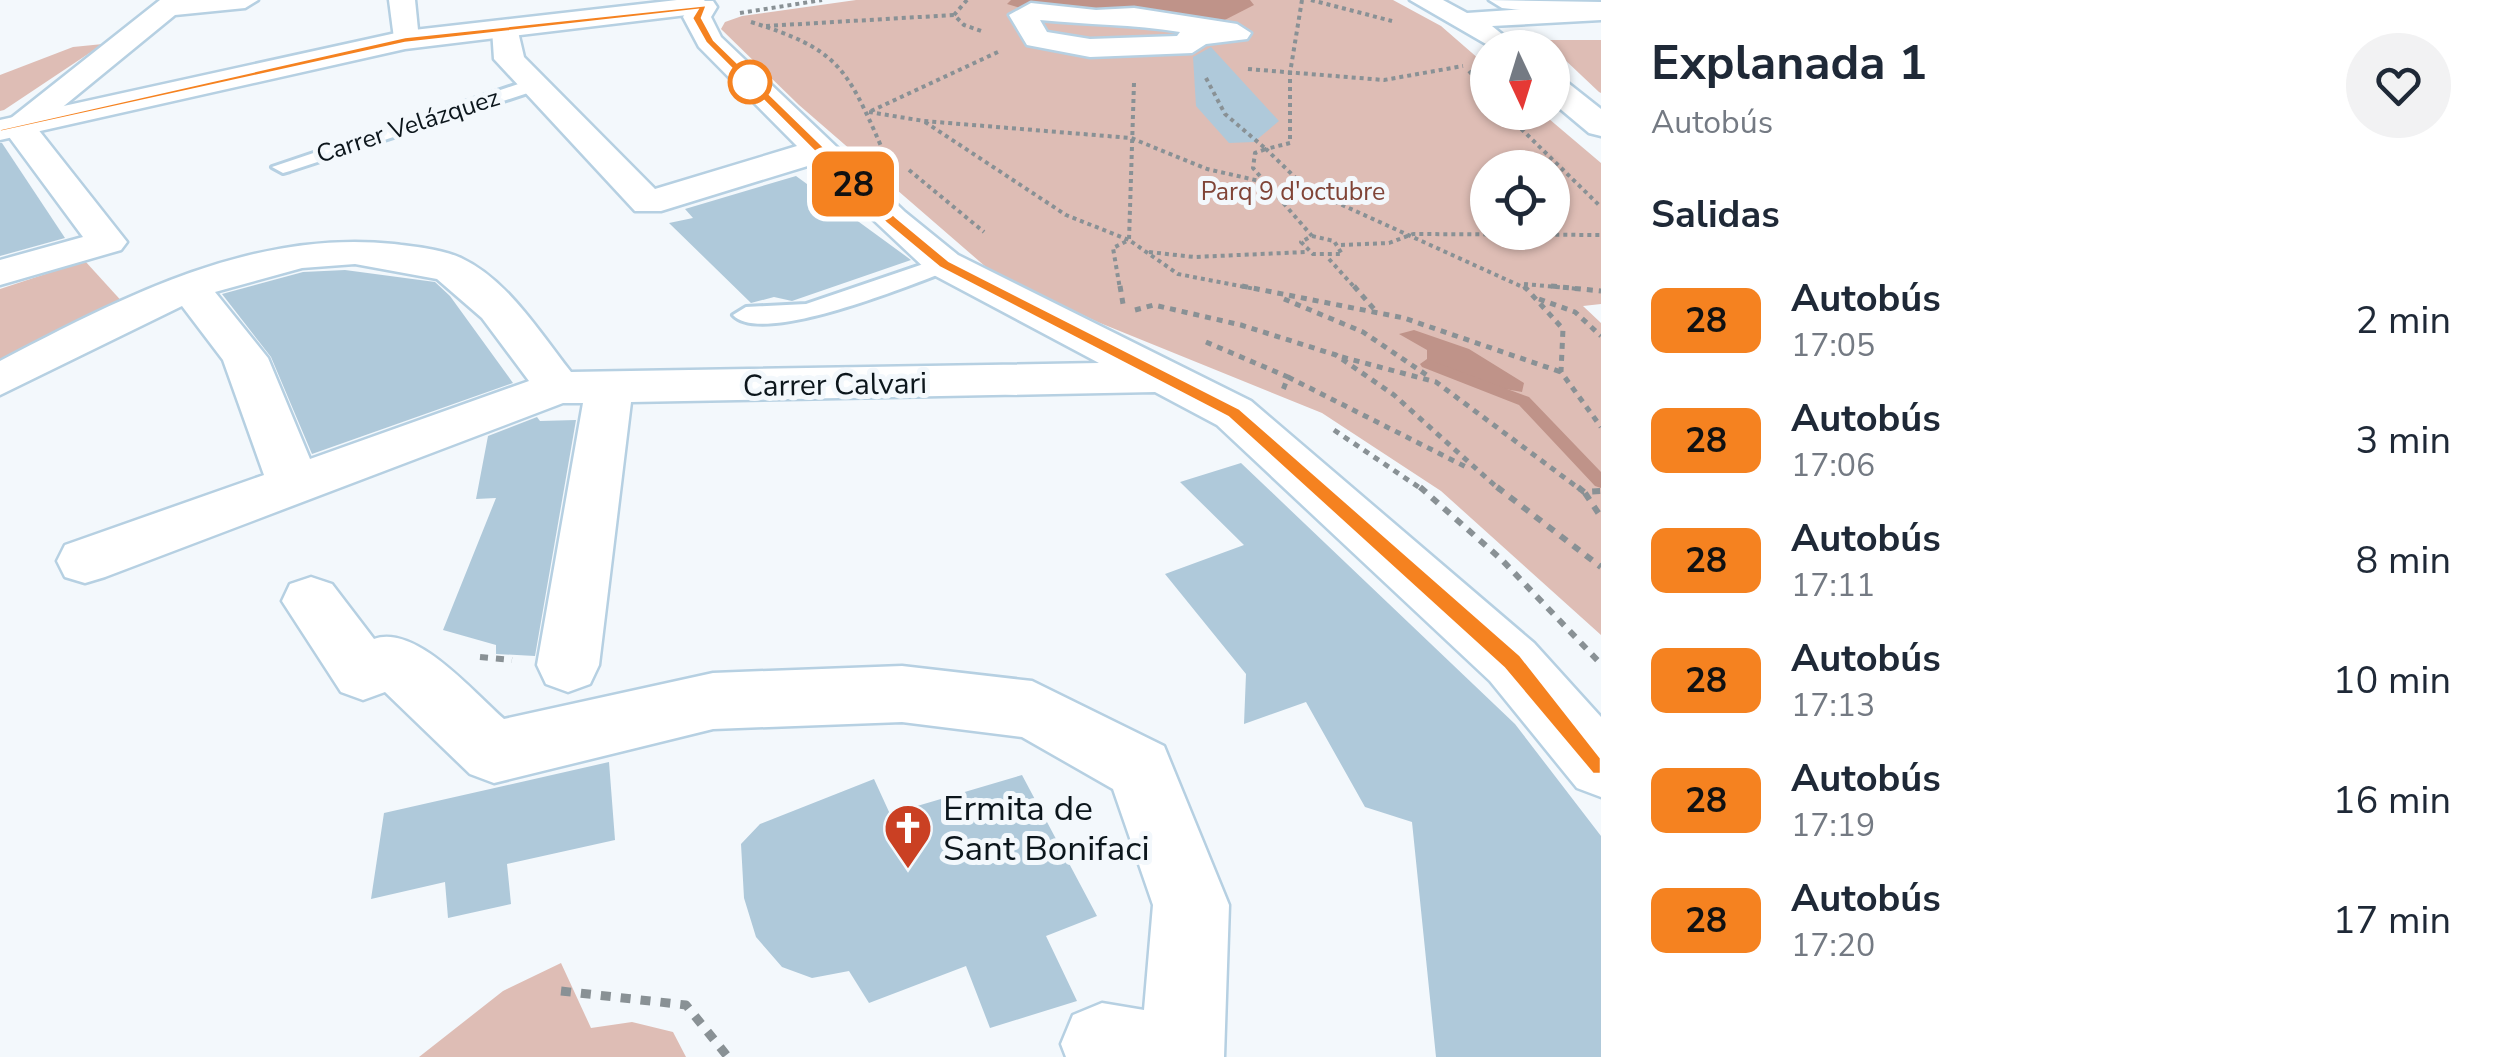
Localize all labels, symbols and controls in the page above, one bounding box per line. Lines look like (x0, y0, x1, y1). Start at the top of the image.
north arrow (1470, 30, 1570, 130)
map controls (1470, 30, 1570, 250)
text: Explanada 1 (1651, 30, 1927, 96)
button: heart (2346, 33, 2451, 138)
unlabelled marker (729, 61, 771, 103)
street label: Carrer Velázquez (312, 80, 504, 172)
text: Autobús (1651, 101, 1773, 144)
button: locate (1470, 150, 1570, 250)
line badge: 28 (808, 152, 898, 216)
text: 28 (832, 161, 874, 208)
park label: Parq 9 d'octubre (1201, 175, 1385, 209)
text: Salidas (1651, 189, 1780, 240)
text: Autobús (1791, 273, 1941, 324)
text: 2 min (2356, 295, 2451, 346)
text: 28 (1685, 297, 1727, 344)
text: 17:05 (1791, 324, 1875, 367)
street label: Carrer Calvari (743, 363, 927, 407)
text: Autobús (1791, 393, 1941, 444)
text: 3 min (2356, 415, 2451, 466)
text: 28 (1685, 417, 1727, 464)
text: 17:06 (1791, 444, 1875, 487)
text: Autobús (1791, 513, 1941, 564)
text: 8 min (2356, 535, 2451, 586)
text: 28 (1685, 537, 1727, 584)
text: 17:11 (1791, 564, 1875, 607)
text: Autobús (1791, 633, 1941, 684)
text: 10 min (2333, 655, 2451, 706)
text: 28 (1685, 657, 1727, 704)
text: 17:13 (1791, 684, 1875, 727)
text: Autobús (1791, 753, 1941, 804)
text: 16 min (2333, 775, 2451, 826)
text: 28 (1685, 777, 1727, 824)
place label: Ermita de Sant Bonifaci (943, 785, 1150, 872)
church icon: Ermita de Sant Bonifaci (882, 802, 934, 870)
text: 17:19 (1791, 804, 1875, 847)
text: Autobús (1791, 873, 1941, 924)
text: 17 min (2333, 895, 2451, 946)
text: 28 (1685, 897, 1727, 944)
text: 17:20 (1791, 924, 1875, 967)

